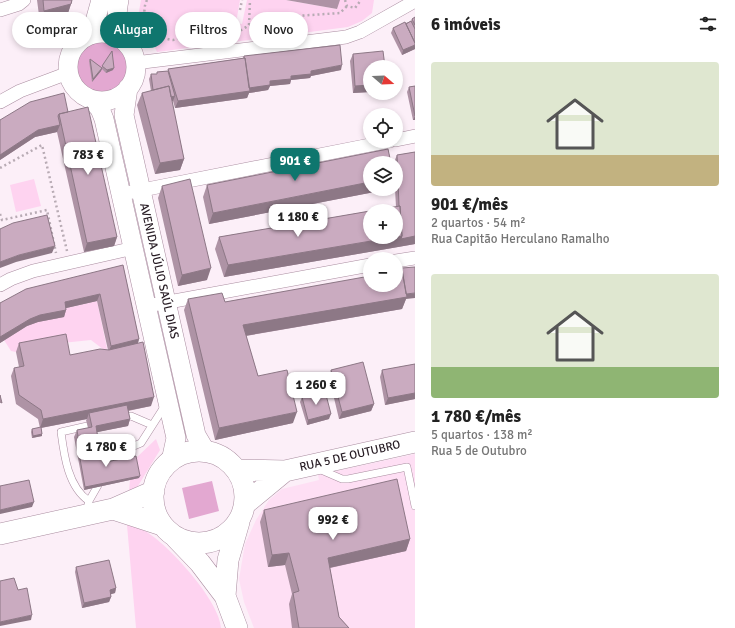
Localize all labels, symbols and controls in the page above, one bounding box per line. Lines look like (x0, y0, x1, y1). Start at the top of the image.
chip: Comprar (12, 12, 92, 48)
chip: Alugar (100, 12, 167, 48)
chip: Filtros (175, 12, 241, 48)
chip: Novo (249, 12, 308, 48)
icon: filters (697, 13, 719, 35)
text: 6 imóveis (431, 14, 501, 35)
north arrow (363, 60, 403, 100)
map controls (363, 60, 403, 292)
icon: home (539, 88, 611, 160)
button: locate (363, 108, 403, 148)
pin: 783 € (60, 142, 116, 176)
text: 783 € (73, 147, 103, 163)
pin: 901 € (267, 148, 323, 182)
text: 901 € (280, 153, 310, 169)
button: layers (363, 156, 403, 196)
text: 901 €/mês (431, 194, 508, 215)
street label: AVENIDA JÚLIO SAÚL DIAS (136, 201, 182, 341)
pin: 1 180 € (261, 204, 335, 238)
button: + (363, 204, 403, 244)
text: 1 180 € (278, 209, 318, 225)
text: 2 quartos · 54 m² (431, 215, 526, 231)
text: Rua Capitão Herculano Ramalho (431, 231, 610, 247)
button: − (363, 252, 403, 292)
icon: home (539, 300, 611, 372)
pin: 1 260 € (279, 372, 353, 406)
text: 1 260 € (296, 377, 336, 393)
text: 1 780 €/mês (431, 406, 521, 427)
text: 5 quartos · 138 m² (431, 427, 533, 443)
pin: 1 780 € (69, 434, 143, 468)
street label: RUA 5 DE OUTUBRO (298, 437, 402, 475)
text: 1 780 € (86, 439, 126, 455)
text: Rua 5 de Outubro (431, 443, 527, 459)
pin: 992 € (305, 507, 361, 541)
text: 992 € (318, 512, 348, 528)

